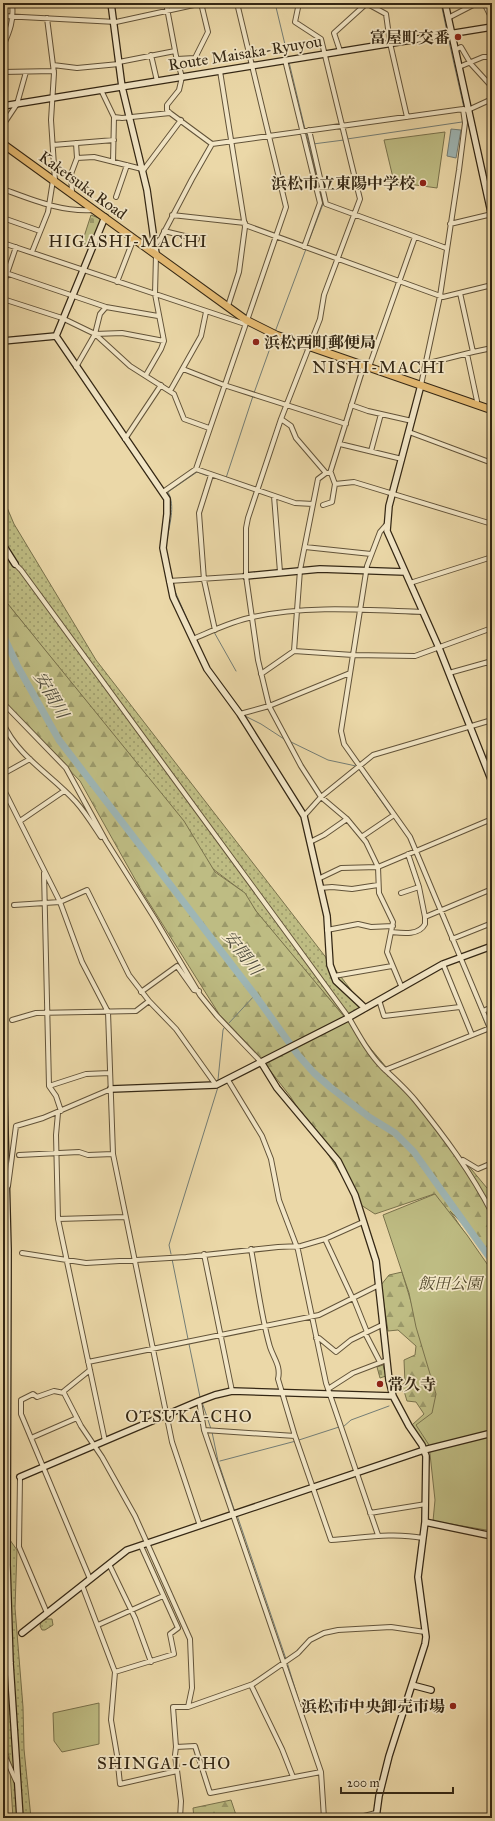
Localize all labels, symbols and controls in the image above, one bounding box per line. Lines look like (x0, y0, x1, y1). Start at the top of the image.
place label: 富屋町交番 (370, 28, 450, 47)
street label: Route Maisaka-Ryuyou (167, 31, 324, 75)
marker: 富屋町交番 (453, 32, 463, 42)
street label: Kaketsuka Road (35, 147, 131, 223)
place label: 浜松市立東陽中学校 (271, 174, 416, 193)
marker: 浜松市立東陽中学校 (418, 178, 428, 188)
district label: HIGASHI-MACHI (48, 231, 208, 252)
place label: 浜松西町郵便局 (264, 333, 376, 352)
marker: 浜松西町郵便局 (251, 337, 261, 347)
district label: NISHI-MACHI (312, 357, 446, 378)
water label: 安間川 (29, 668, 74, 724)
water label: 安間川 (218, 926, 267, 981)
park label: 飯田公園 (418, 1274, 485, 1293)
place label: 常久寺 (388, 1375, 436, 1394)
marker: 常久寺 (375, 1379, 385, 1389)
district label: OTSUKA-CHO (125, 1406, 253, 1427)
place label: 浜松市中央卸売市場 (301, 1697, 445, 1716)
marker: 浜松市中央卸売市場 (448, 1701, 458, 1711)
district label: SHINGAI-CHO (97, 1753, 231, 1774)
scale bar (341, 1769, 453, 1795)
text: 200 m (347, 1776, 380, 1790)

